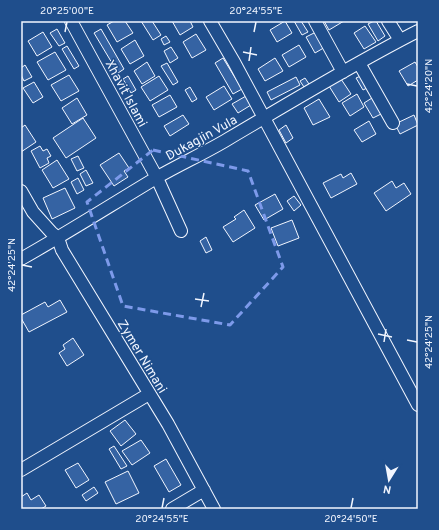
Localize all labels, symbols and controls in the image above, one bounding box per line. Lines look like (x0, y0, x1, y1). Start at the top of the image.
text: 20°25'00"E (40, 5, 94, 18)
text: 20°24'55"E (229, 5, 283, 18)
street label: Xhavit Islami (101, 58, 150, 130)
text: 42°24'20"N (423, 59, 436, 113)
street label: Dukagjin Vula (163, 113, 240, 165)
text: 42°24'25"N (6, 238, 19, 292)
text: 42°24'25"N (423, 315, 436, 369)
street label: Zymer Nimani (113, 317, 170, 397)
north arrow (369, 460, 409, 500)
text: N (382, 481, 392, 496)
text: 20°24'55"E (135, 513, 189, 526)
text: 20°24'50"E (324, 513, 378, 526)

